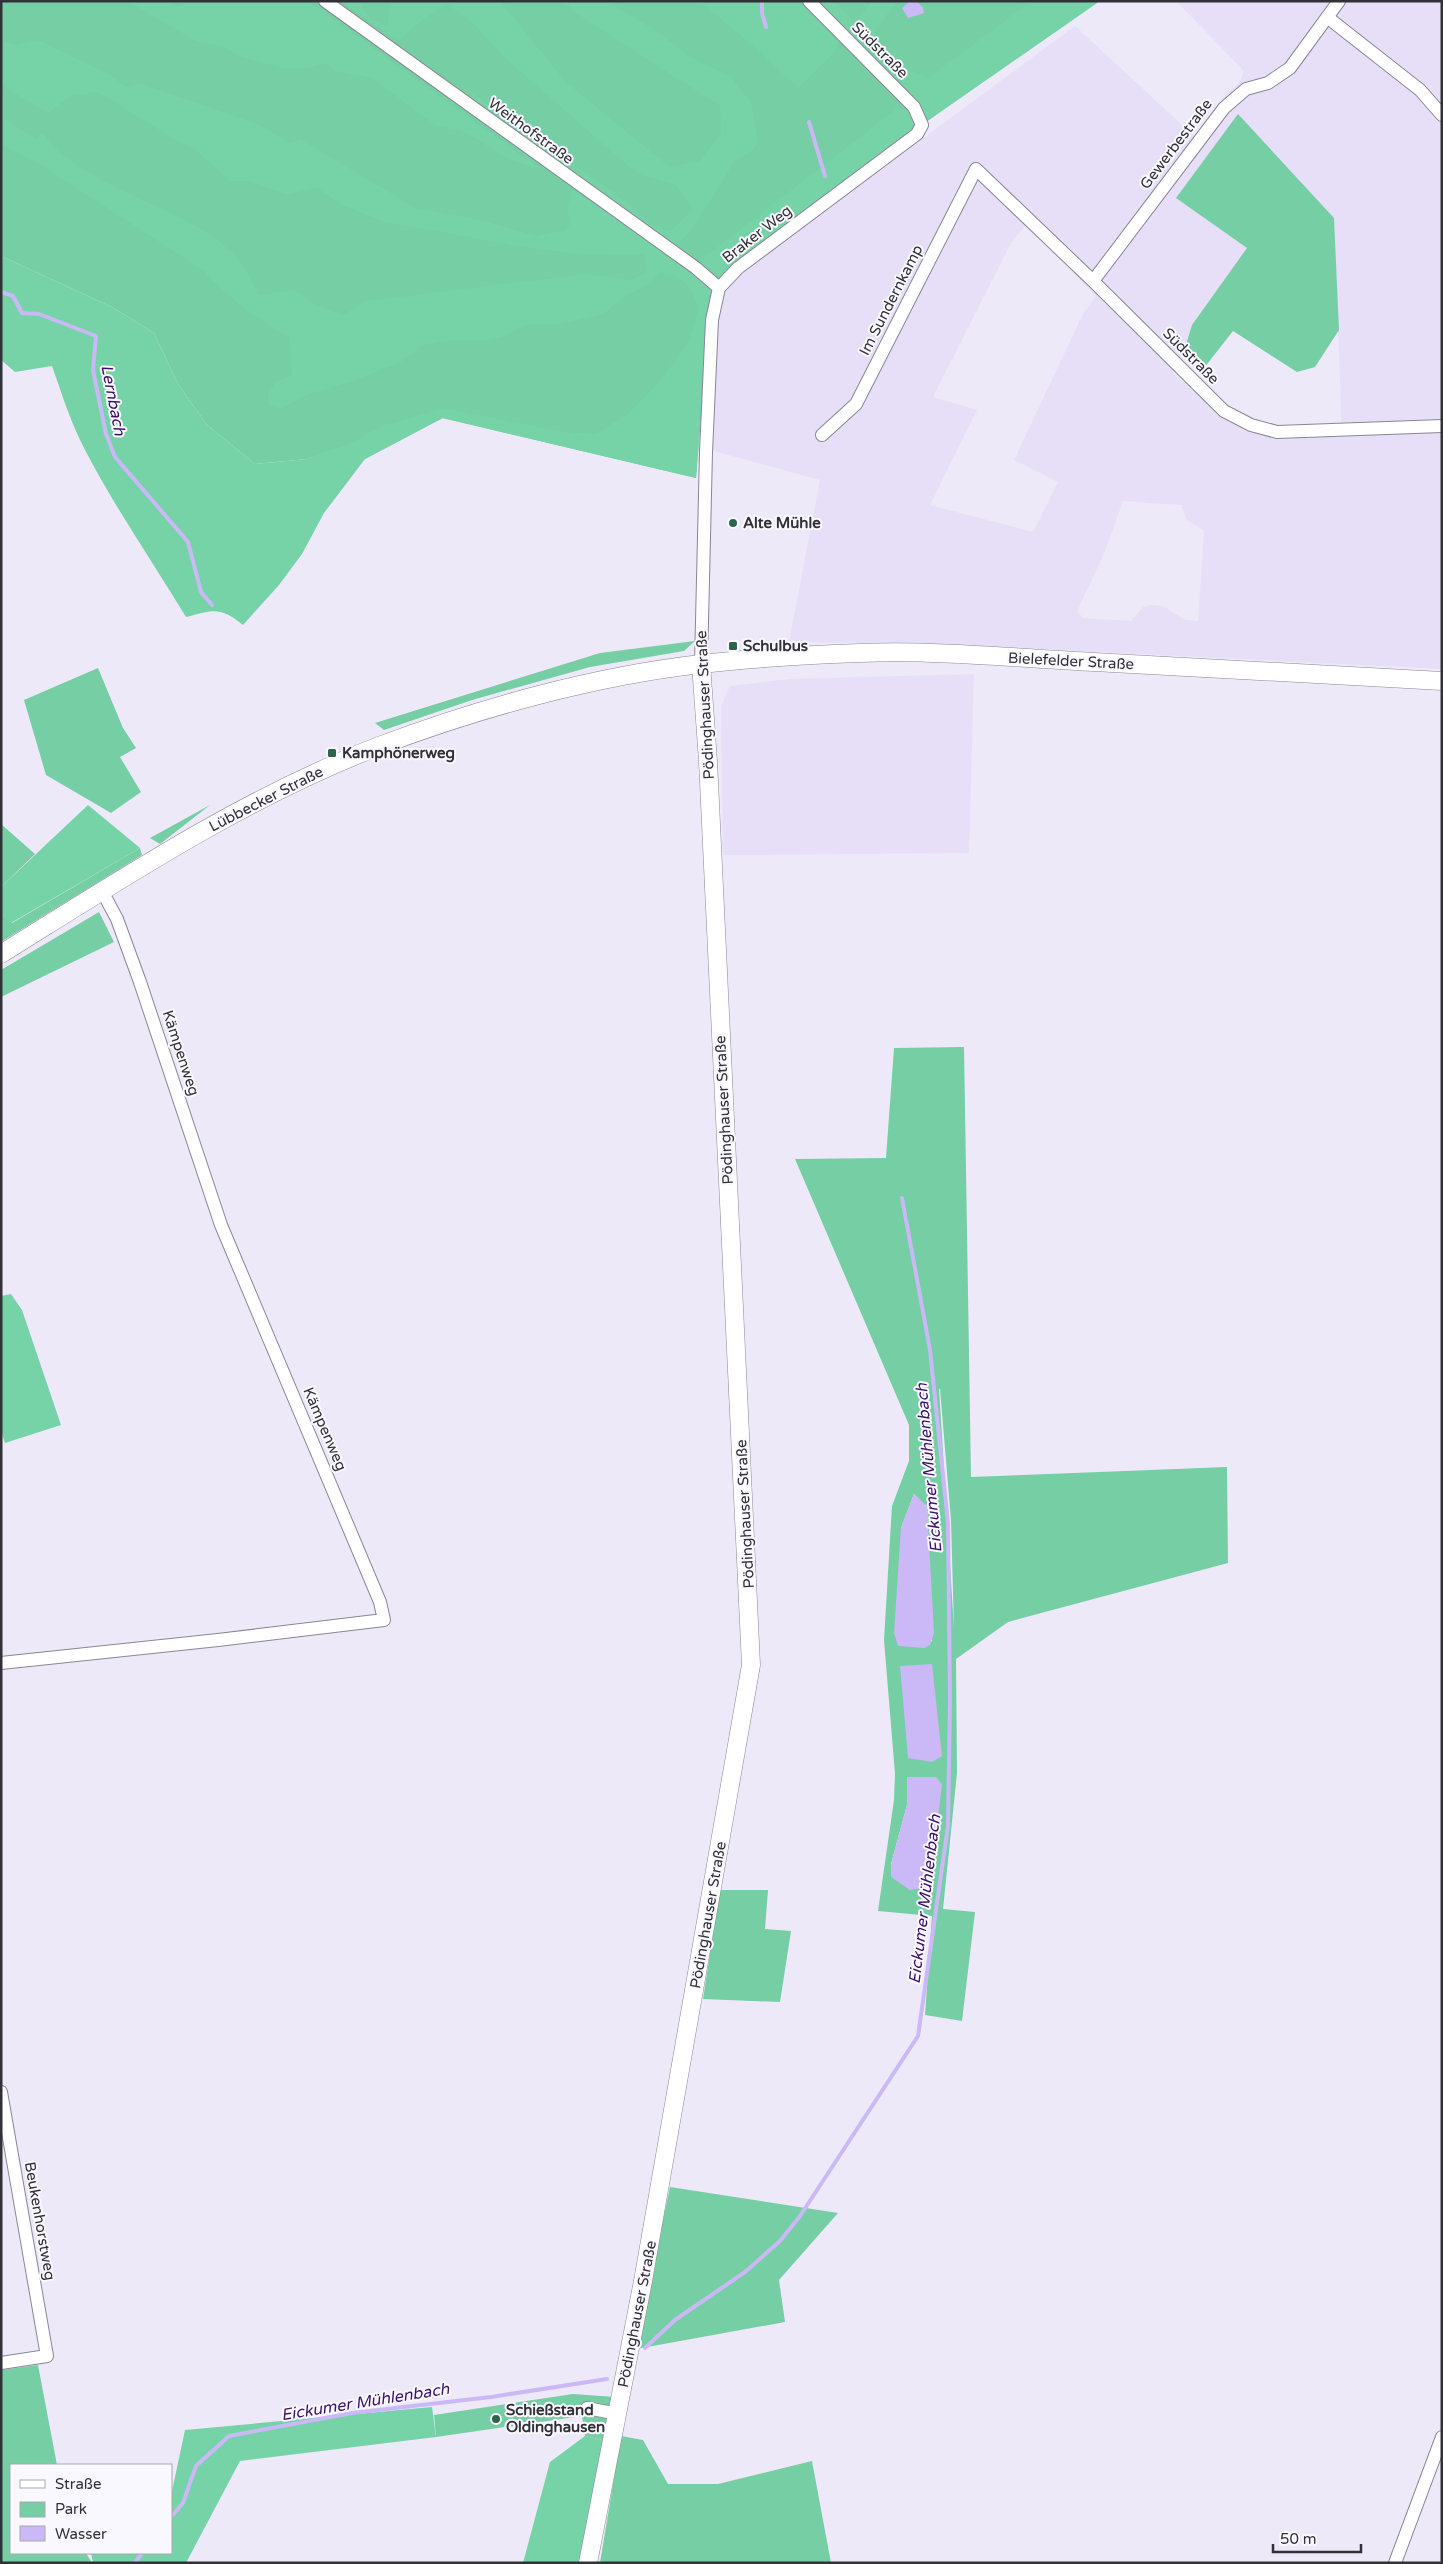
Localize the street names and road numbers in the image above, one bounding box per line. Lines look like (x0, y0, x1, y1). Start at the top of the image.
street label: Südstraße (848, 18, 912, 82)
street label: Weithofstraße (485, 94, 577, 168)
street label: Gewerbestraße (1136, 95, 1216, 193)
street label: Braker Weg (719, 201, 795, 267)
street label: Im Sundernkamp (855, 242, 927, 358)
street label: Südstraße (1159, 324, 1223, 388)
street label: Pödinghauser Straße (692, 630, 718, 780)
street label: Bielefelder Straße (1007, 649, 1135, 673)
street label: Lübbecker Straße (206, 762, 326, 836)
street label: Kämpenweg (159, 1008, 203, 1098)
street label: Pödinghauser Straße (711, 1035, 737, 1185)
street label: Kämpenweg (299, 1385, 351, 1473)
street label: Pödinghauser Straße (732, 1439, 758, 1589)
street label: Pödinghauser Straße (686, 1840, 730, 1990)
street label: Beukenhorstweg (21, 2160, 59, 2282)
street label: Pödinghauser Straße (614, 2239, 660, 2389)

